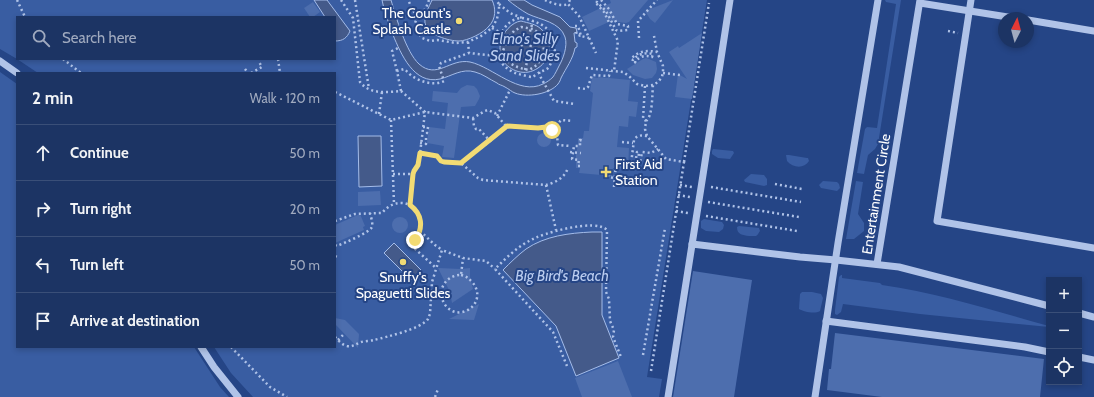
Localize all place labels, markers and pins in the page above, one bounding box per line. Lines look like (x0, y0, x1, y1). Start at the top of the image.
place label: The Count's Splash Castle (372, 4, 451, 38)
marker: The Count's Splash Castle (454, 16, 464, 26)
place label: First Aid Station (615, 155, 663, 189)
marker: First Aid Station (600, 166, 612, 178)
marker: Snuffy's Spaguetti Slides (398, 257, 408, 267)
place label: Snuffy's Spaguetti Slides (356, 268, 451, 302)

